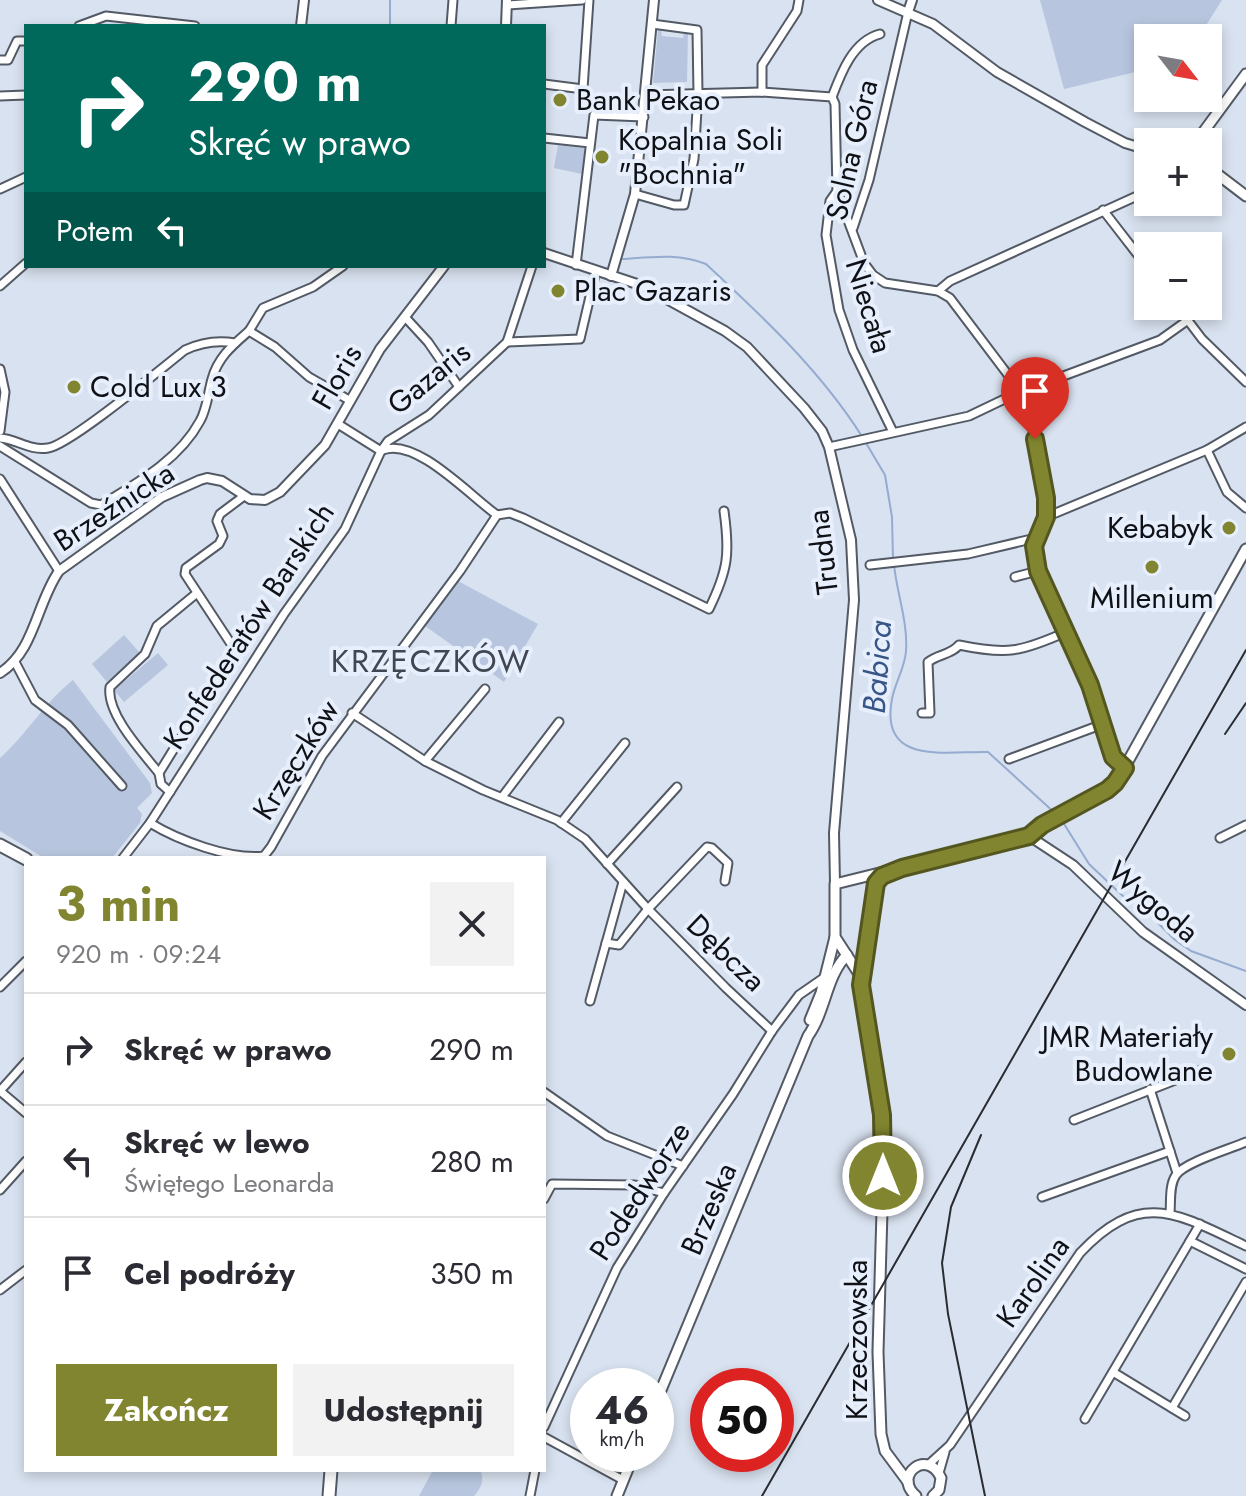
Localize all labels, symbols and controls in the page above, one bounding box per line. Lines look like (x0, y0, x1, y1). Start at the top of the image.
north arrow (1134, 24, 1222, 112)
map controls (1134, 24, 1222, 320)
text: 290 m (188, 41, 362, 122)
icon: right (56, 56, 160, 160)
street label: Solna Góra (814, 75, 889, 225)
place label: Bank Pekao (576, 78, 720, 121)
marker: Bank Pekao (551, 91, 569, 109)
text: Skręć w prawo (188, 116, 411, 168)
place label: Kopalnia Soli "Bochnia" (618, 118, 783, 195)
button: + (1134, 128, 1222, 216)
marker: Kopalnia Soli "Bochnia" (593, 148, 611, 166)
icon: left (150, 208, 194, 252)
text: Potem (56, 209, 134, 252)
button: − (1134, 232, 1222, 320)
street label: Niecała (835, 253, 904, 358)
place label: Plac Gazaris (574, 269, 731, 312)
marker: Plac Gazaris (549, 282, 567, 300)
street label: Gazaris (378, 331, 480, 425)
street label: Floris (301, 336, 372, 417)
pin (1001, 357, 1069, 439)
place label: Cold Lux 3 (90, 365, 227, 408)
icon: arrive (1013, 369, 1057, 413)
marker: Cold Lux 3 (65, 378, 83, 396)
street label: Brzeźnicka (45, 451, 182, 562)
street label: Konfederatów Barskich (152, 494, 345, 758)
place label: Kebabyk (1107, 506, 1214, 549)
street label: Trudna (796, 507, 849, 597)
marker: Kebabyk (1220, 519, 1238, 537)
marker: Millenium (1143, 558, 1161, 576)
place label: Millenium (1090, 576, 1214, 619)
water label: Babica (851, 619, 903, 715)
district label: KRZĘCZKÓW (331, 638, 531, 684)
street label: Krzęczków (242, 691, 350, 828)
street label: Wygoda (1098, 851, 1208, 953)
text: 3 min (56, 870, 180, 939)
button: close (430, 882, 514, 966)
street label: Dębcza (677, 904, 776, 1001)
text: 920 m · 09:24 (56, 935, 221, 973)
place label: JMR Materiały Budowlane (1038, 1015, 1214, 1092)
icon: right (56, 1027, 100, 1071)
text: Skręć w prawo (124, 1028, 332, 1071)
text: 290 m (429, 1028, 514, 1071)
marker: JMR Materiały Budowlane (1220, 1045, 1238, 1063)
street label: Podedworze (579, 1113, 701, 1269)
text: Skręć w lewo (124, 1121, 310, 1164)
position arrow (841, 1134, 925, 1218)
icon: left (56, 1139, 100, 1183)
text: 280 m (430, 1140, 514, 1183)
street label: Brzeska (670, 1156, 747, 1262)
text: Świętego Leonarda (124, 1164, 334, 1202)
street label: Karolina (986, 1227, 1080, 1336)
icon: arrive (56, 1251, 100, 1295)
text: Cel podróży (124, 1252, 295, 1295)
text: 350 m (430, 1252, 514, 1295)
street label: Krzeczowska (835, 1260, 878, 1420)
button: Zakończ (56, 1364, 277, 1456)
button: Udostępnij (293, 1364, 514, 1456)
speed limit sign: 50 (690, 1368, 794, 1472)
text: 46 (595, 1381, 649, 1439)
text: km/h (599, 1425, 645, 1454)

